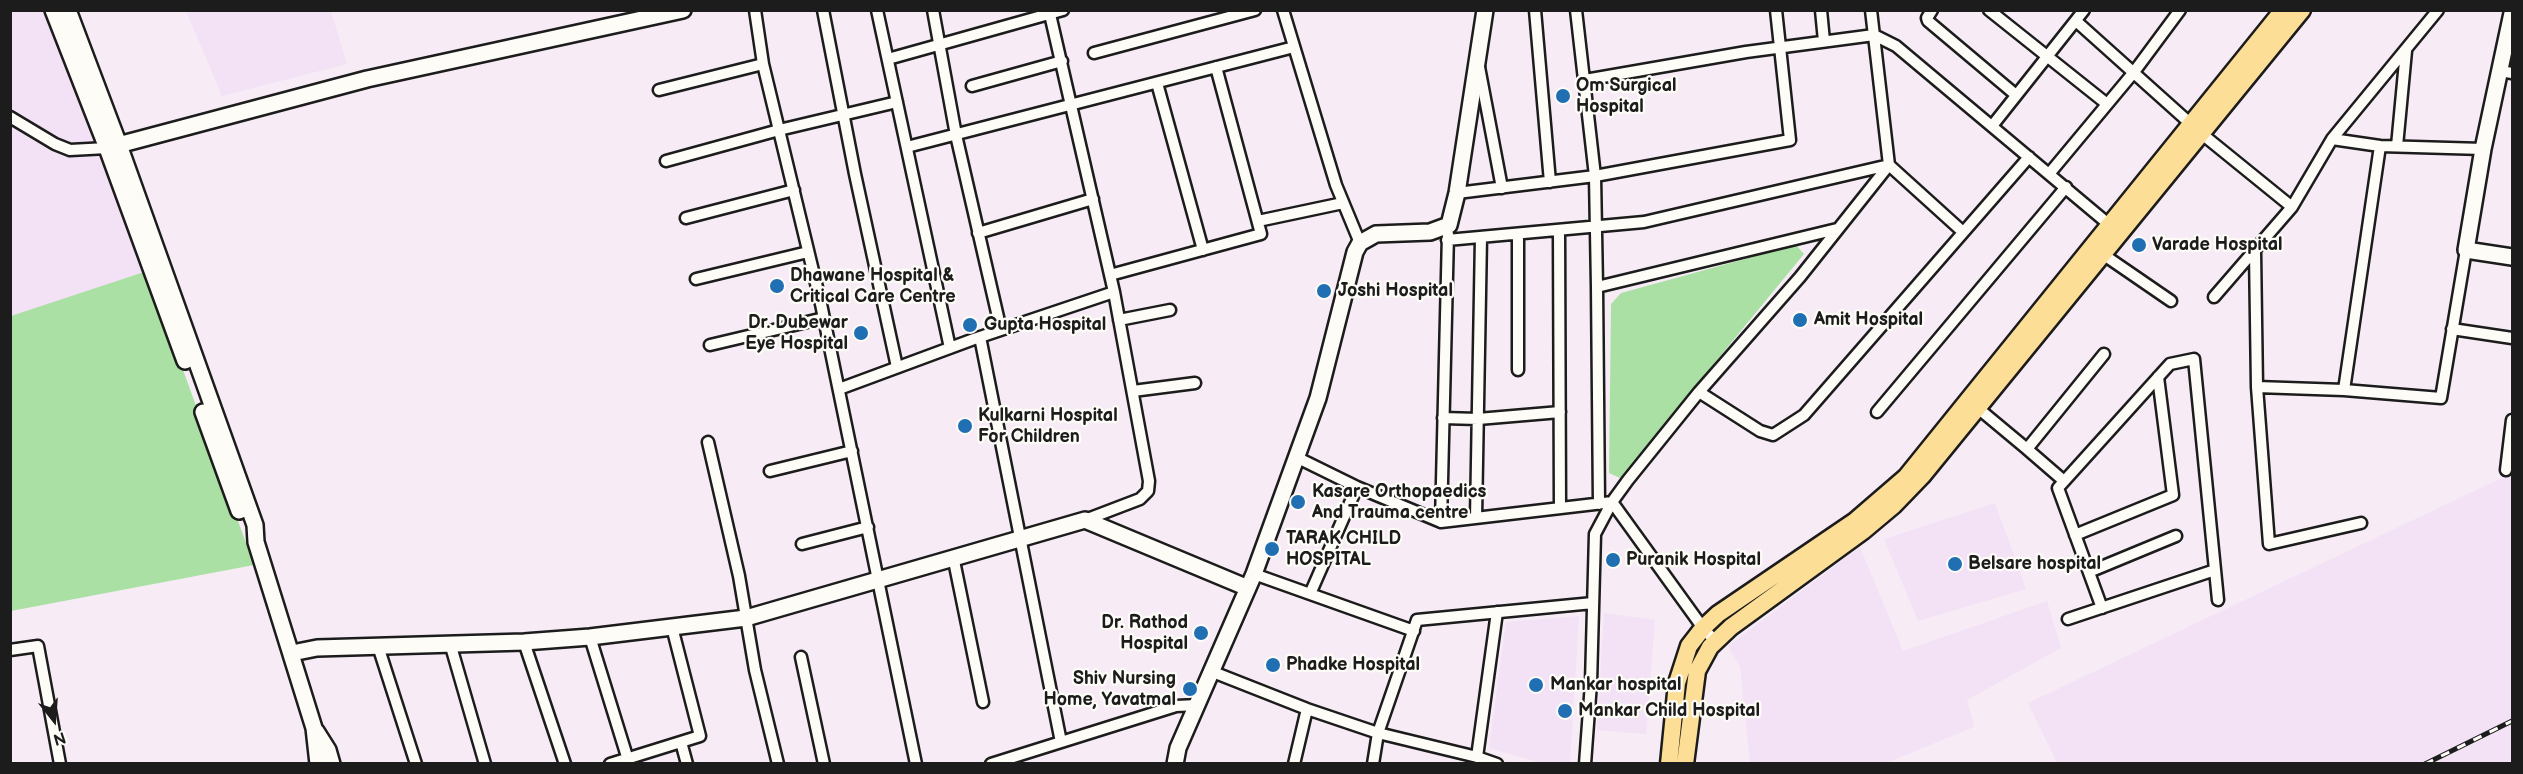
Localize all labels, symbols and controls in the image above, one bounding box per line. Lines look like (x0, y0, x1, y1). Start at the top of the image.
place label: Om Surgical Hospital (1576, 75, 1676, 118)
marker: Om Surgical Hospital (1554, 87, 1572, 105)
place label: Varade Hospital (2152, 234, 2283, 256)
marker: Varade Hospital (2130, 236, 2148, 254)
place label: Dhawane Hospital & Critical Care Centre (790, 265, 956, 308)
marker: Dhawane Hospital & Critical Care Centre (768, 277, 786, 295)
place label: Joshi Hospital (1338, 280, 1453, 302)
marker: Joshi Hospital (1315, 282, 1333, 300)
place label: Amit Hospital (1814, 309, 1923, 331)
marker: Amit Hospital (1791, 311, 1809, 329)
place label: Dr. Dubewar Eye Hospital (745, 312, 848, 354)
place label: Gupta Hospital (984, 314, 1106, 336)
marker: Gupta Hospital (961, 316, 979, 334)
marker: Dr. Dubewar Eye Hospital (852, 324, 870, 342)
place label: Kulkarni Hospital For Children (978, 405, 1118, 448)
marker: Kulkarni Hospital For Children (956, 417, 974, 435)
place label: Kasare Orthopaedics And Trauma centre (1312, 481, 1486, 524)
marker: Kasare Orthopaedics And Trauma centre (1289, 493, 1307, 511)
place label: TARAK CHILD HOSPITAL (1286, 528, 1401, 570)
marker: TARAK CHILD HOSPITAL (1263, 540, 1281, 558)
place label: Puranik Hospital (1626, 549, 1761, 571)
marker: Puranik Hospital (1604, 551, 1622, 569)
place label: Belsare hospital (1968, 553, 2101, 575)
marker: Belsare hospital (1946, 555, 1964, 573)
place label: Dr. Rathod Hospital (1101, 612, 1188, 654)
marker: Dr. Rathod Hospital (1192, 624, 1210, 642)
place label: Phadke Hospital (1286, 654, 1420, 676)
marker: Phadke Hospital (1264, 656, 1282, 674)
place label: Shiv Nursing Home, Yavatmal (1043, 668, 1176, 710)
place label: Mankar hospital (1550, 674, 1682, 696)
marker: Mankar hospital (1527, 676, 1545, 694)
marker: Shiv Nursing Home, Yavatmal (1181, 680, 1199, 698)
north arrow (24, 690, 84, 750)
place label: Mankar Child Hospital (1578, 700, 1760, 722)
marker: Mankar Child Hospital (1556, 702, 1574, 720)
text: N (51, 727, 68, 749)

